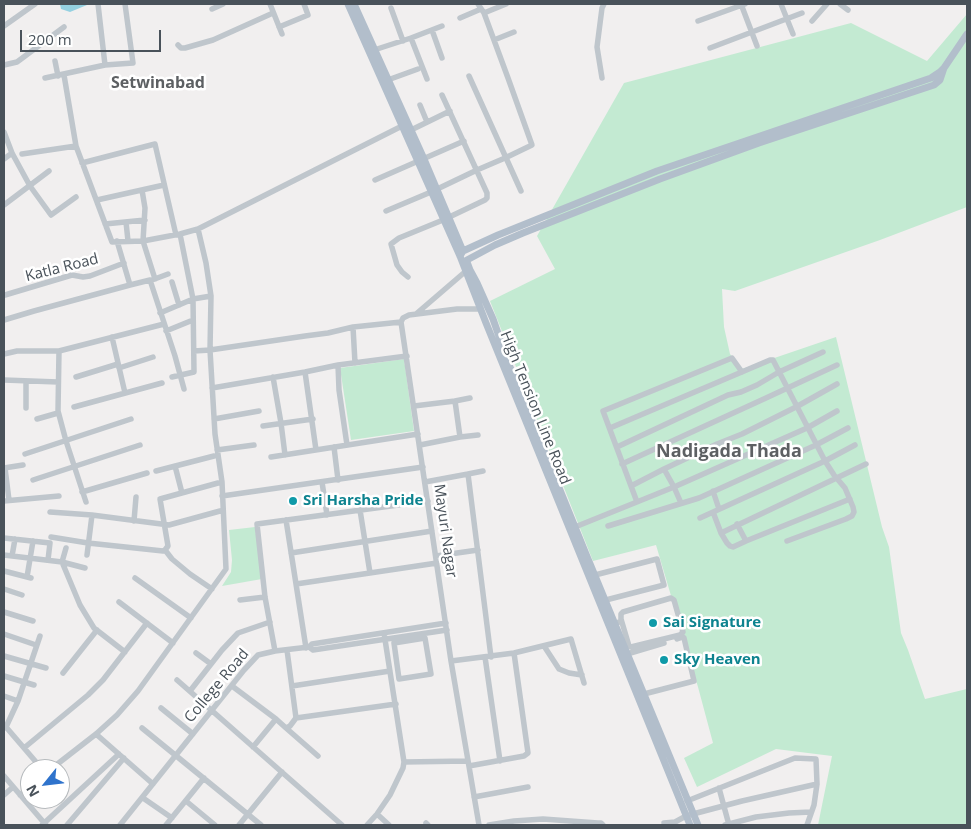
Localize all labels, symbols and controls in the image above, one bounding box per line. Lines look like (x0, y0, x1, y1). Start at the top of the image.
scale bar (22, 20, 164, 52)
text: 200 m (28, 29, 72, 49)
district label: Setwinabad (111, 73, 205, 93)
street label: Katla Road (24, 250, 100, 286)
street label: High Tension Line Road (496, 329, 574, 487)
district label: Nadigada Thada (656, 441, 802, 463)
street label: Mayuri Nagar (430, 483, 460, 579)
place label: Sri Harsha Pride (303, 492, 423, 510)
marker: Sri Harsha Pride (287, 495, 299, 507)
place label: Sai Signature (663, 614, 761, 632)
marker: Sai Signature (647, 617, 659, 629)
street label: College Road (181, 645, 253, 727)
place label: Sky Heaven (674, 651, 761, 669)
marker: Sky Heaven (658, 654, 670, 666)
north arrow (20, 759, 70, 809)
text: N (21, 781, 43, 801)

